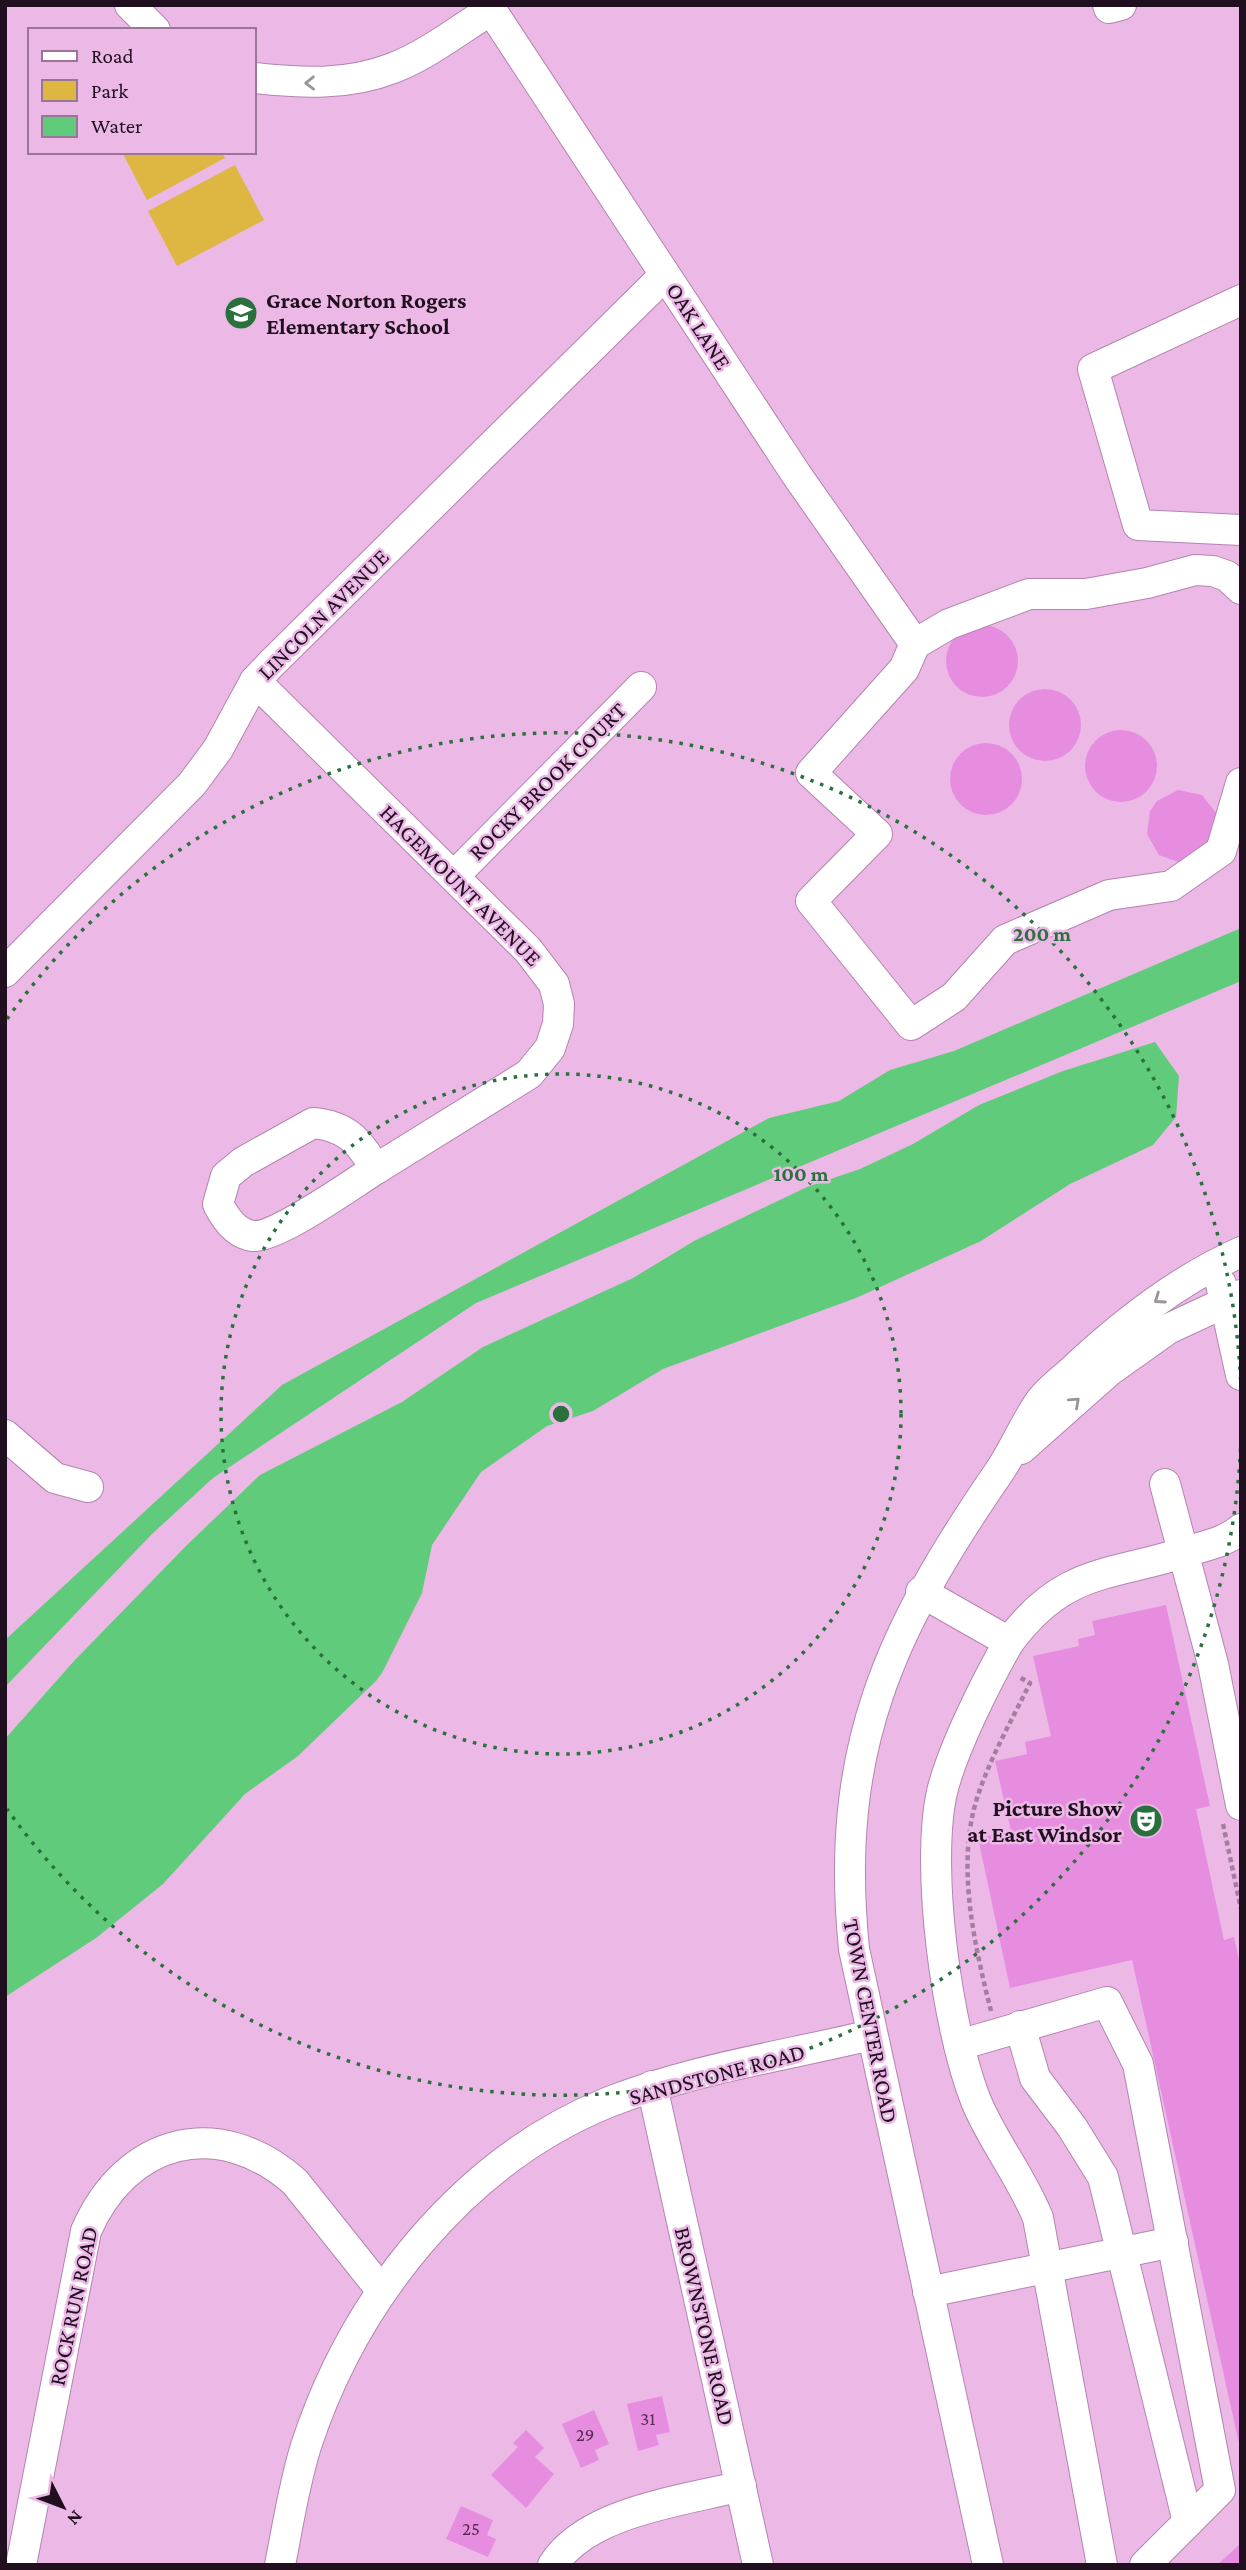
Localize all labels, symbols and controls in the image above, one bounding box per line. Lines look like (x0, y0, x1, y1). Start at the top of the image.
legend (28, 28, 256, 154)
text: Road (91, 44, 134, 68)
one-way arrow (305, 75, 315, 91)
text: Park (91, 79, 128, 103)
text: Water (91, 114, 143, 138)
street label: OAK LANE (661, 278, 737, 374)
place label: Grace Norton Rogers Elementary School (266, 287, 466, 339)
school or university icon: Grace Norton Rogers Elementary School (222, 294, 260, 332)
street label: LINCOLN AVENUE (252, 543, 394, 685)
street label: ROCKY BROOK COURT (463, 697, 631, 865)
street label: HAGEMOUNT AVENUE (375, 799, 547, 971)
text: 200 m (1013, 922, 1071, 946)
text: 100 m (773, 1162, 829, 1186)
one-way arrow (1154, 1291, 1167, 1303)
one-way arrow (1067, 1398, 1080, 1410)
centre of rings (549, 1402, 573, 1426)
place label: Picture Show at East Windsor (967, 1795, 1123, 1847)
theatre icon: Picture Show at East Windsor (1127, 1802, 1165, 1840)
street label: TOWN CENTER ROAD (838, 1917, 904, 2125)
street label: SANDSTONE ROAD (626, 2038, 808, 2110)
street label: ROCK RUN ROAD (43, 2224, 103, 2388)
street label: BROWNSTONE ROAD (670, 2224, 740, 2428)
house number: 31 (640, 2408, 656, 2429)
house number: 29 (576, 2424, 594, 2445)
north arrow (28, 2472, 98, 2542)
text: N (63, 2506, 87, 2530)
house number: 25 (462, 2518, 480, 2539)

